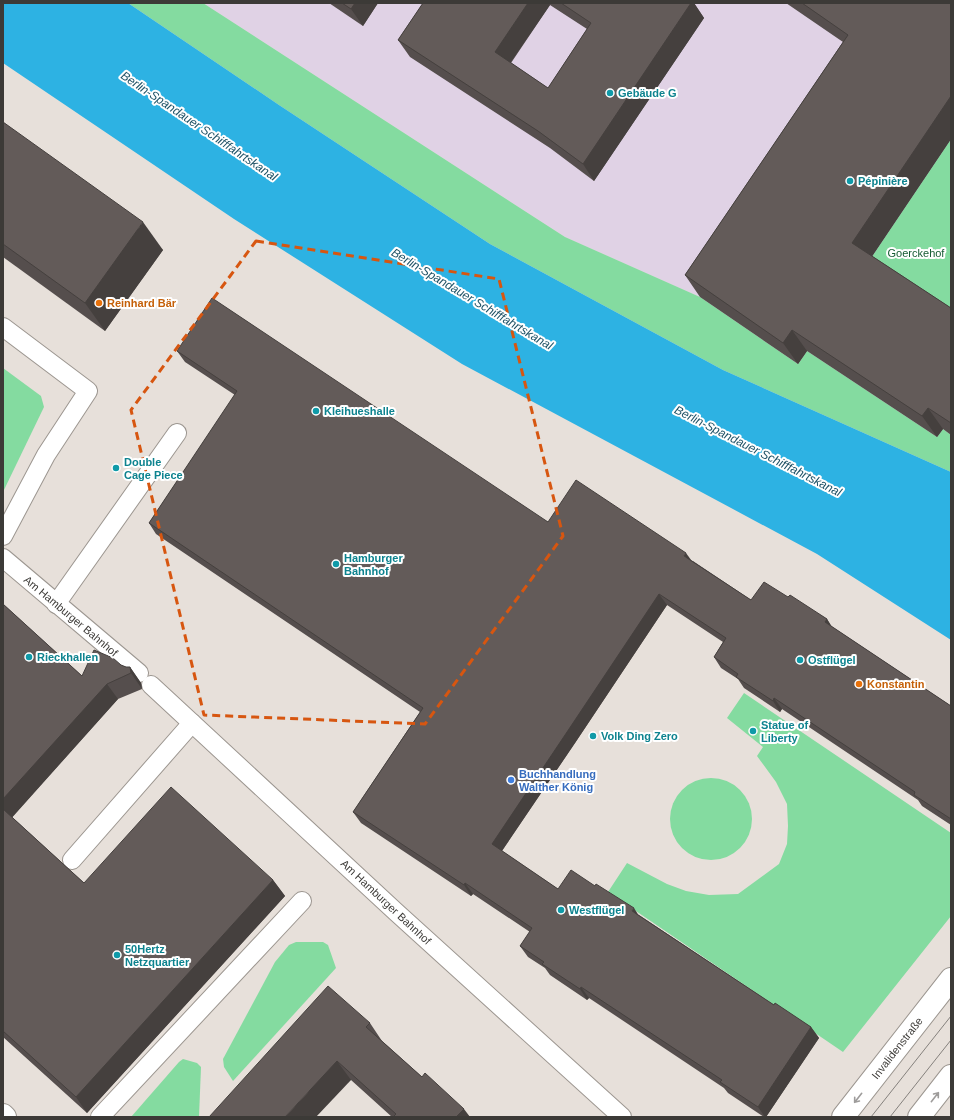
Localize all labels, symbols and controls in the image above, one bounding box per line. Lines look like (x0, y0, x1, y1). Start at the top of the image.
water label: Berlin-Spandauer Schifffahrtskanal (118, 68, 280, 184)
place label: Gebäude G (618, 87, 677, 99)
marker: Gebäude G (605, 88, 615, 98)
place label: Pépinière (858, 175, 908, 187)
marker: Pépinière (845, 176, 855, 186)
water label: Berlin-Spandauer Schifffahrtskanal (389, 245, 555, 353)
park label: Goerckehof (888, 247, 945, 259)
place label: Reinhard Bär (107, 297, 177, 309)
marker: Reinhard Bär (94, 298, 104, 308)
water label: Berlin-Spandauer Schifffahrtskanal (672, 403, 844, 499)
place label: Kleihueshalle (324, 405, 395, 417)
marker: Kleihueshalle (311, 406, 321, 416)
place label: Double Cage Piece (124, 456, 183, 481)
marker: Double Cage Piece (111, 463, 121, 473)
place label: Hamburger Bahnhof (344, 552, 403, 577)
marker: Hamburger Bahnhof (331, 559, 341, 569)
street label: Am Hamburger Bahnhof (22, 573, 121, 659)
place label: Rieckhallen (37, 651, 98, 663)
marker: Rieckhallen (24, 652, 34, 662)
place label: Ostflügel (808, 654, 856, 666)
marker: Ostflügel (795, 655, 805, 665)
place label: Konstantin (867, 678, 925, 690)
marker: Konstantin (854, 679, 864, 689)
place label: Statue of Liberty (761, 719, 808, 744)
marker: Statue of Liberty (748, 726, 758, 736)
place label: Volk Ding Zero (601, 730, 678, 742)
marker: Volk Ding Zero (588, 731, 598, 741)
place label: Buchhandlung Walther König (519, 768, 596, 793)
marker: Buchhandlung Walther König (506, 775, 516, 785)
street label: Am Hamburger Bahnhof (339, 857, 434, 947)
place label: Westflügel (569, 904, 624, 916)
marker: Westflügel (556, 905, 566, 915)
place label: 50Hertz Netzquartier (125, 943, 190, 968)
marker: 50Hertz Netzquartier (112, 950, 122, 960)
street label: Invalidenstraße (869, 1015, 925, 1081)
one-way arrow (931, 1091, 939, 1102)
one-way arrow (853, 1093, 862, 1104)

